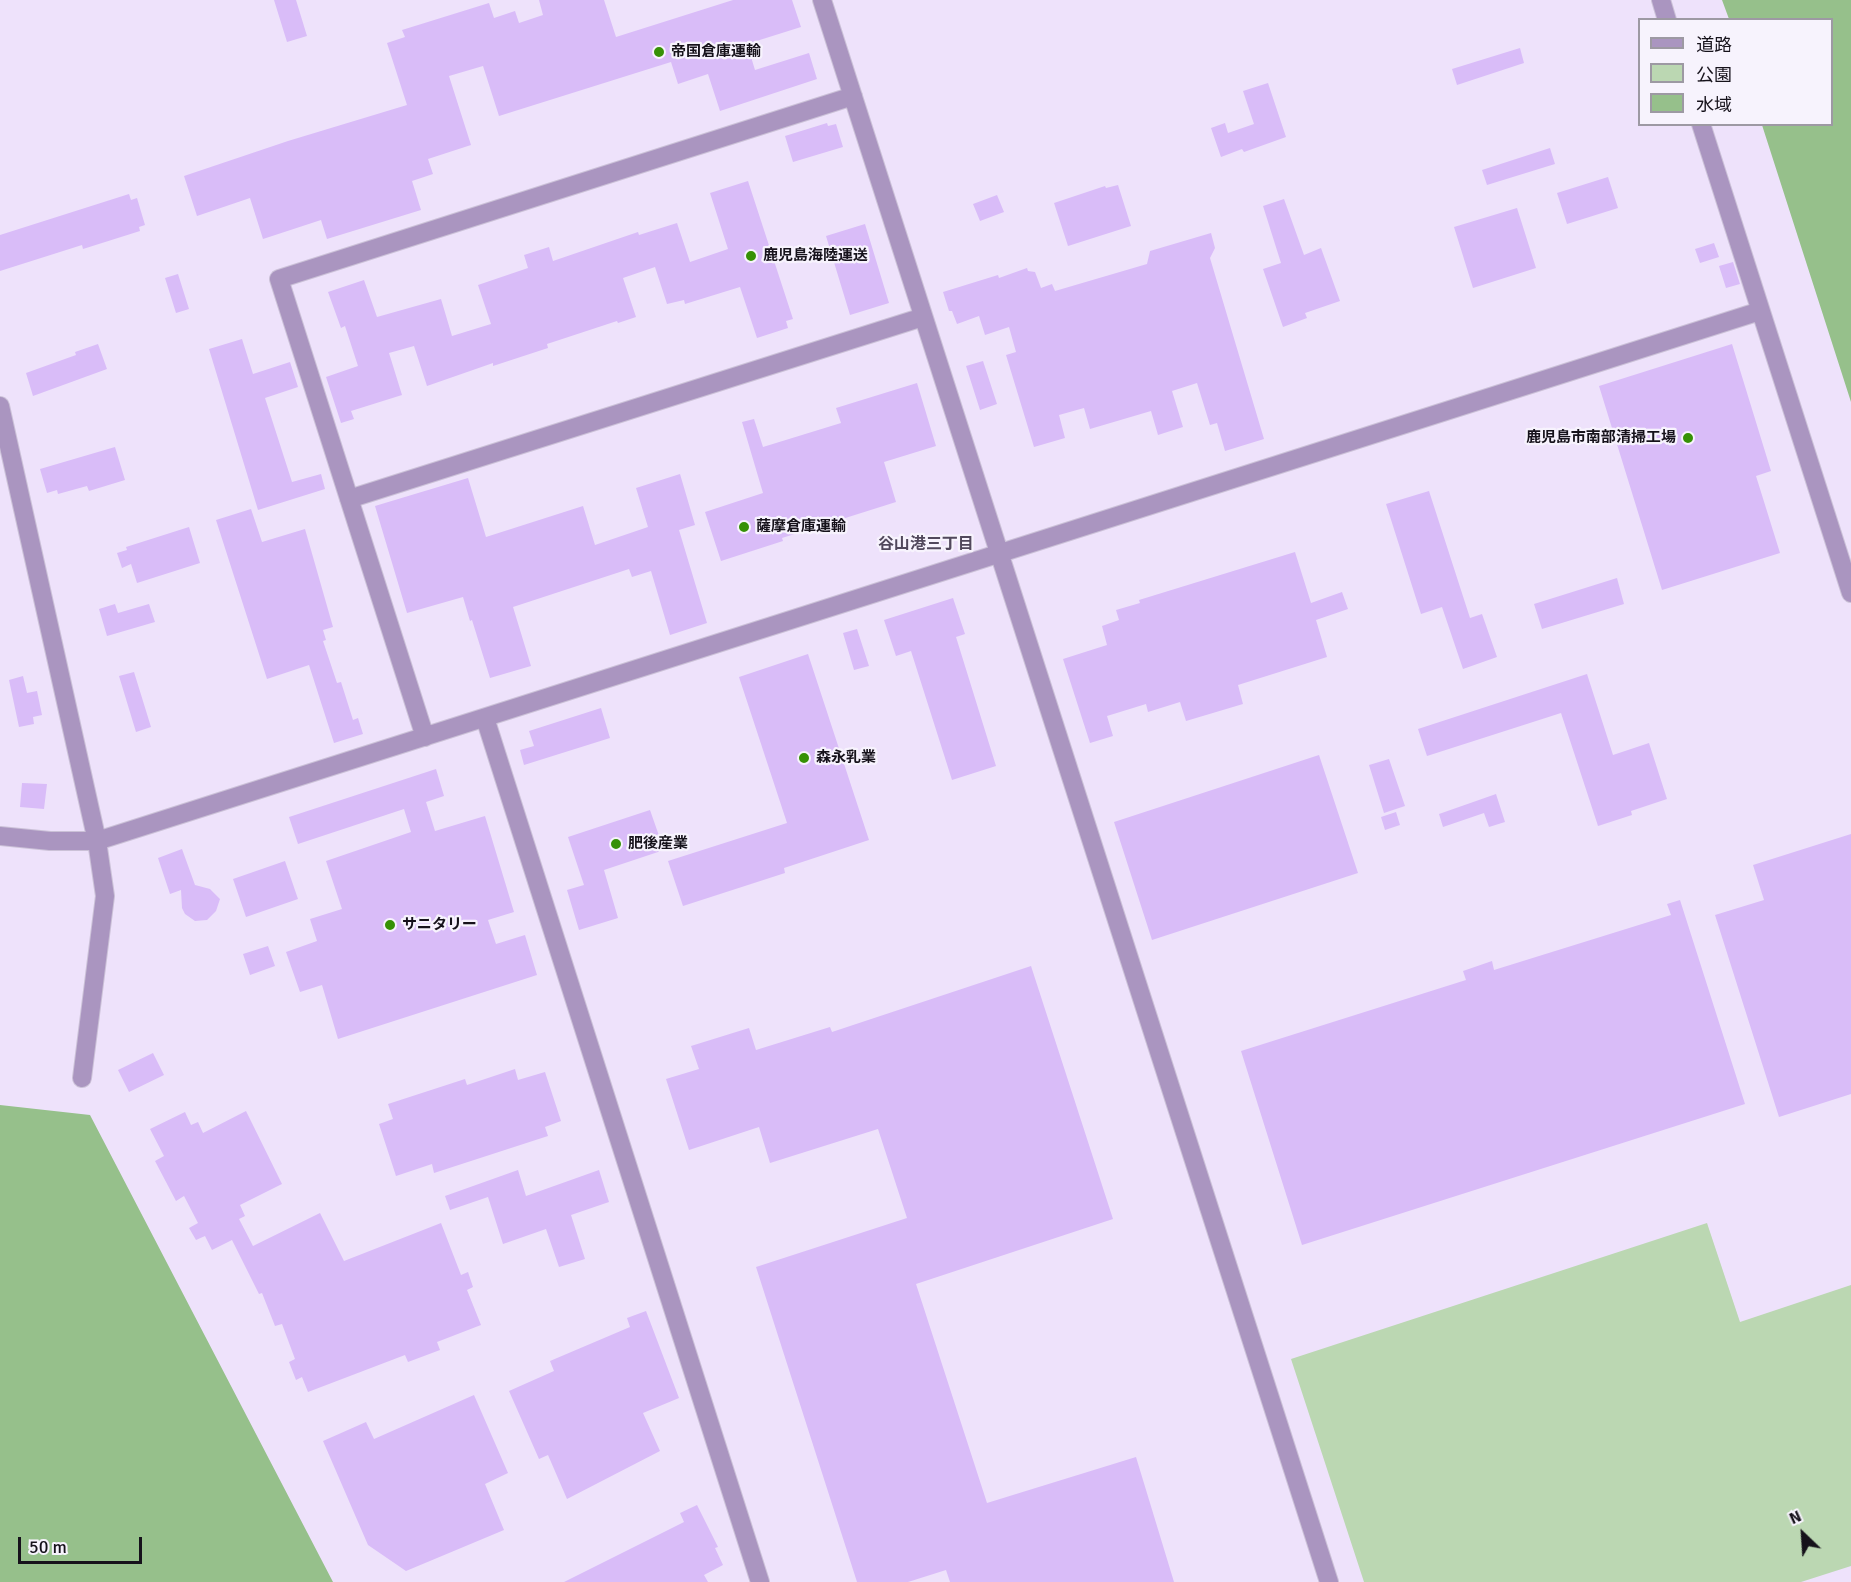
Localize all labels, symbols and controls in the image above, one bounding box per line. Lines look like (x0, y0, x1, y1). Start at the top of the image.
legend (1638, 18, 1833, 126)
text: 道路 (1696, 34, 1732, 56)
place label: 帝国倉庫運輸 (671, 43, 761, 61)
marker: 帝国倉庫運輸 (652, 45, 666, 59)
text: 公園 (1696, 64, 1732, 86)
text: 水域 (1696, 94, 1732, 116)
place label: 鹿児島海陸運送 (763, 247, 868, 265)
marker: 鹿児島海陸運送 (744, 249, 758, 263)
place label: 鹿児島市南部清掃工場 (1526, 429, 1676, 447)
marker: 鹿児島市南部清掃工場 (1681, 431, 1695, 445)
place label: 薩摩倉庫運輸 (756, 518, 846, 536)
marker: 薩摩倉庫運輸 (737, 520, 751, 534)
district label: 谷山港三丁目 (878, 535, 974, 555)
place label: 森永乳業 (816, 749, 876, 767)
marker: 森永乳業 (797, 751, 811, 765)
place label: 肥後産業 (628, 835, 688, 853)
marker: 肥後産業 (609, 837, 623, 851)
place label: サニタリー (402, 916, 477, 934)
marker: サニタリー (383, 918, 397, 932)
north arrow (1773, 1504, 1833, 1564)
text: N (1786, 1506, 1805, 1529)
scale bar (21, 1525, 146, 1563)
text: 50 m (29, 1536, 67, 1558)

